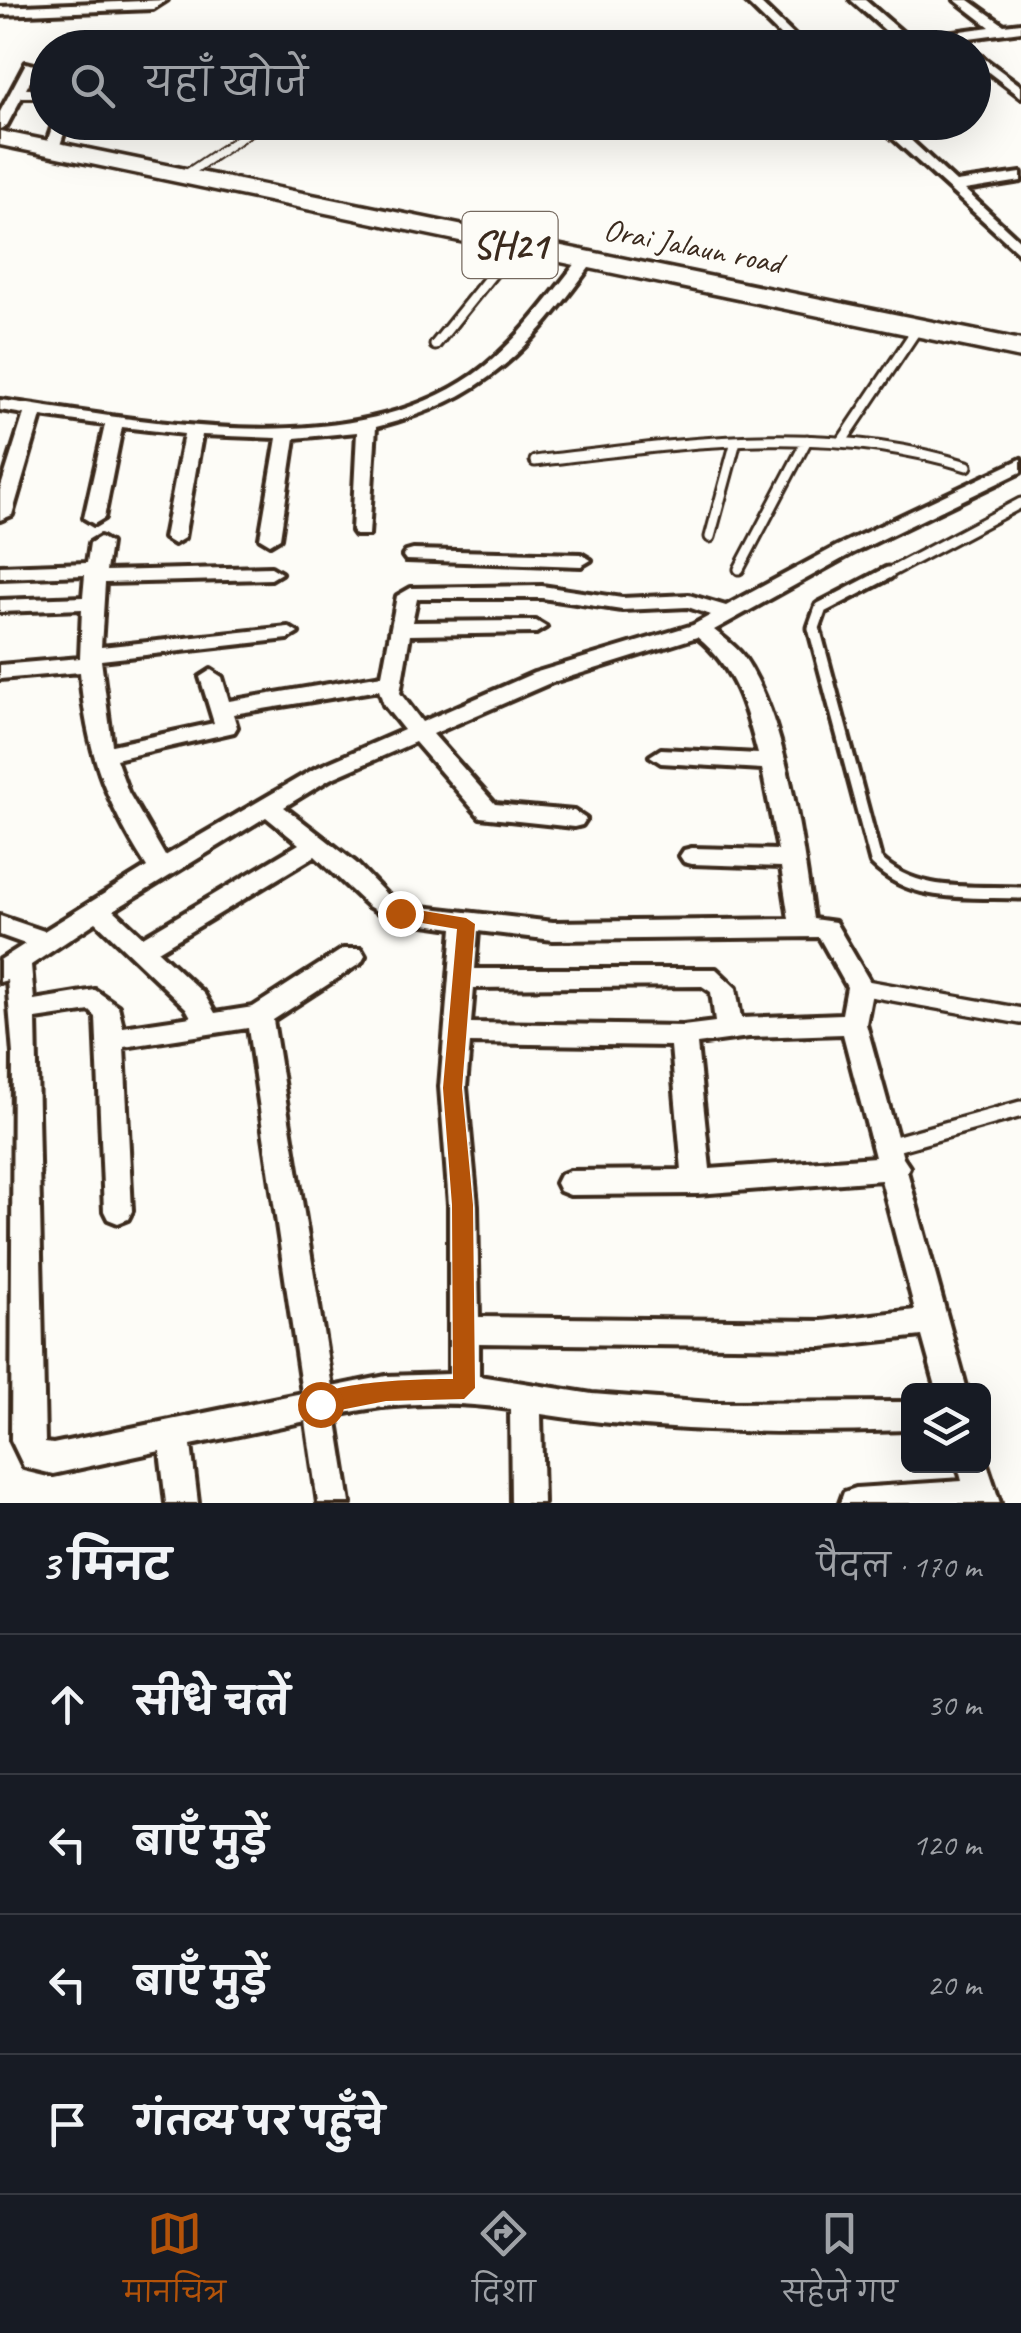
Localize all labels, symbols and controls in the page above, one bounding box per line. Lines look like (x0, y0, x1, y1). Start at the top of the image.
search box (30, 30, 991, 140)
icon: search (65, 58, 120, 113)
text: यहाँ खोजें (145, 59, 308, 106)
street label: Orai Jalaun road (600, 209, 791, 284)
road number: SH21 (462, 212, 558, 278)
route end (378, 891, 424, 937)
route start (298, 1382, 344, 1428)
map controls (901, 1383, 991, 1473)
button: layers (901, 1383, 991, 1473)
text: 3 मिनट (40, 1539, 171, 1592)
text: पैदल · 170 m (817, 1546, 981, 1587)
icon: ahead (40, 1677, 95, 1732)
text: सीधे चलें (135, 1678, 290, 1725)
text: 30 m (927, 1684, 981, 1725)
icon: left (40, 1817, 95, 1872)
text: बाएँ मुड़ें (135, 1818, 268, 1865)
text: 120 m (912, 1824, 981, 1865)
icon: left (40, 1957, 95, 2012)
text: बाएँ मुड़ें (135, 1958, 268, 2005)
text: 20 m (927, 1964, 981, 2005)
icon: arrive (40, 2097, 95, 2152)
text: गंतव्य पर पहुँचे (135, 2098, 384, 2145)
tab: मानचित्र (123, 2206, 226, 2323)
tab: दिशा (472, 2206, 536, 2323)
tab: सहेजे गए (782, 2206, 898, 2323)

